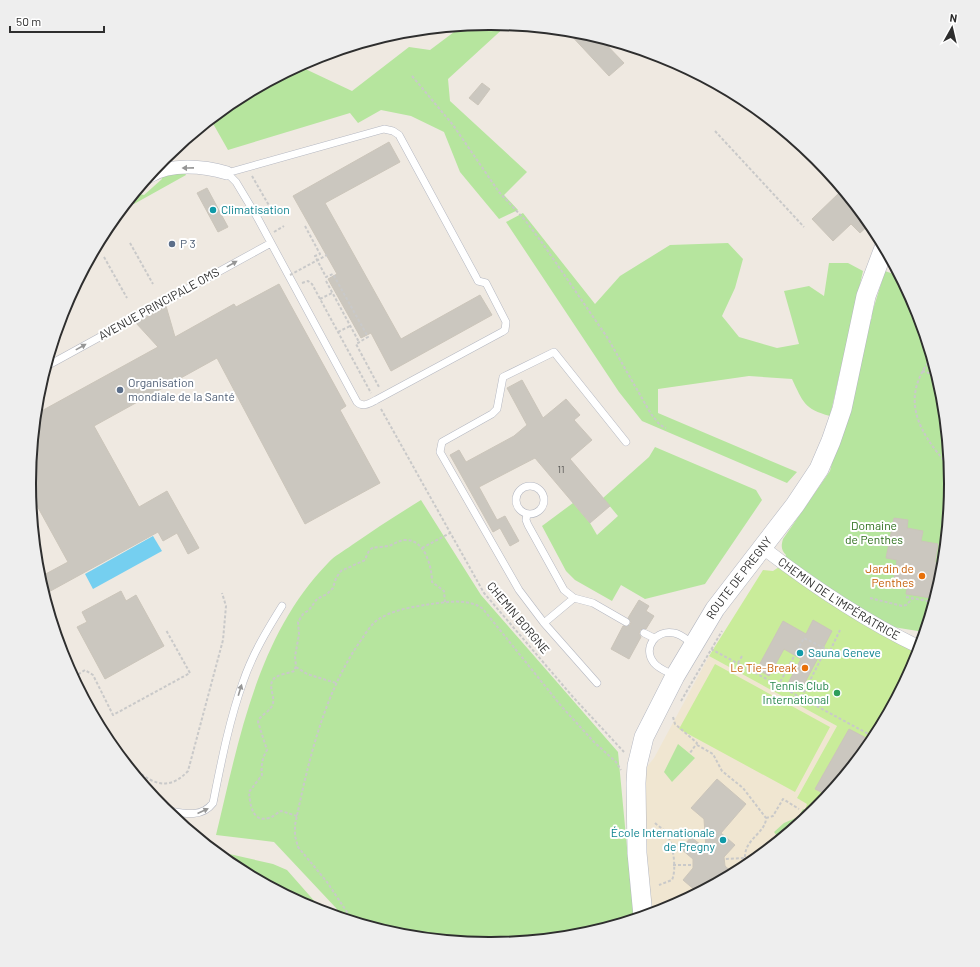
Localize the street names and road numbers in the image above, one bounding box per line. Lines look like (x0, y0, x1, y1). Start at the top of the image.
street label: AVENUE PRINCIPALE OMS (96, 264, 221, 342)
street label: ROUTE DE PREGNY (703, 533, 774, 621)
street label: CHEMIN DE L'IMPÉRATRICE (776, 554, 903, 642)
street label: CHEMIN BORGNE (485, 579, 553, 656)

